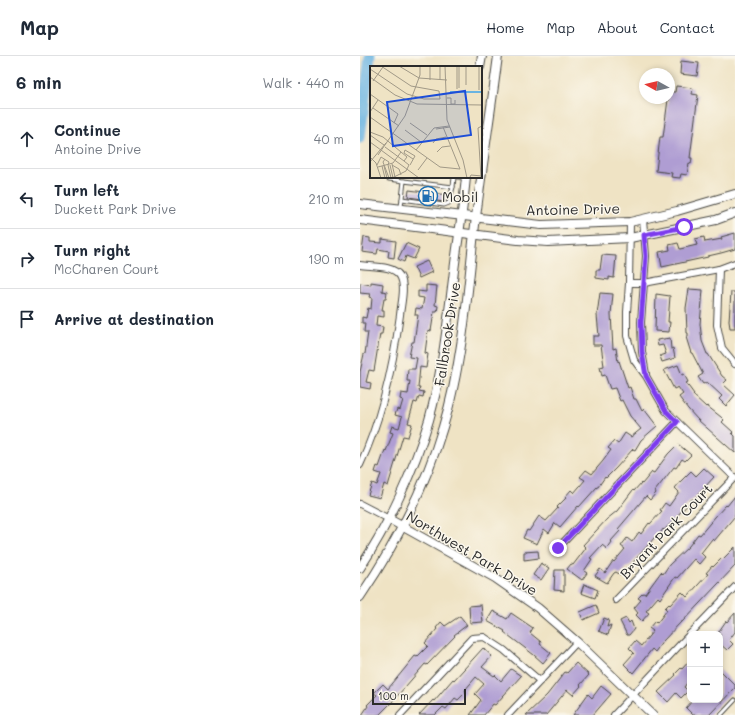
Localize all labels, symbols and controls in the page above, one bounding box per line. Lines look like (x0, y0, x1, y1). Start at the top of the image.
text: Map (20, 15, 59, 40)
text: Home (486, 18, 524, 37)
text: Map (546, 18, 575, 37)
text: About (597, 18, 638, 37)
text: Contact (660, 18, 715, 37)
inset map (370, 66, 482, 178)
north arrow (639, 68, 675, 104)
text: 6 min (16, 71, 61, 93)
text: Walk · 440 m (263, 74, 344, 91)
text: Continue (54, 120, 121, 140)
icon: ahead (16, 128, 38, 150)
text: 40 m (314, 130, 344, 147)
text: Antoine Drive (54, 140, 141, 157)
text: Turn left (54, 180, 119, 200)
fuel station icon: Mobil (417, 185, 439, 207)
place label: Mobil (442, 187, 478, 206)
icon: left (16, 188, 38, 210)
text: 210 m (308, 190, 344, 207)
street label: Antoine Drive (526, 199, 620, 219)
text: Duckett Park Drive (54, 200, 176, 217)
route start (675, 218, 693, 236)
text: Turn right (54, 240, 131, 260)
icon: right (16, 248, 38, 270)
text: 190 m (308, 250, 344, 267)
text: McCharen Court (54, 260, 159, 277)
street label: Fallbrook Drive (429, 281, 465, 387)
icon: arrive (16, 308, 38, 330)
text: Arrive at destination (54, 309, 214, 329)
street label: Bryant Park Court (616, 479, 716, 583)
street label: Northwest Park Drive (403, 506, 541, 600)
route end (549, 539, 567, 557)
map controls (687, 631, 723, 703)
button: + (687, 631, 723, 667)
button: − (687, 667, 723, 703)
scale bar (372, 687, 466, 706)
text: 100 m (378, 688, 409, 703)

